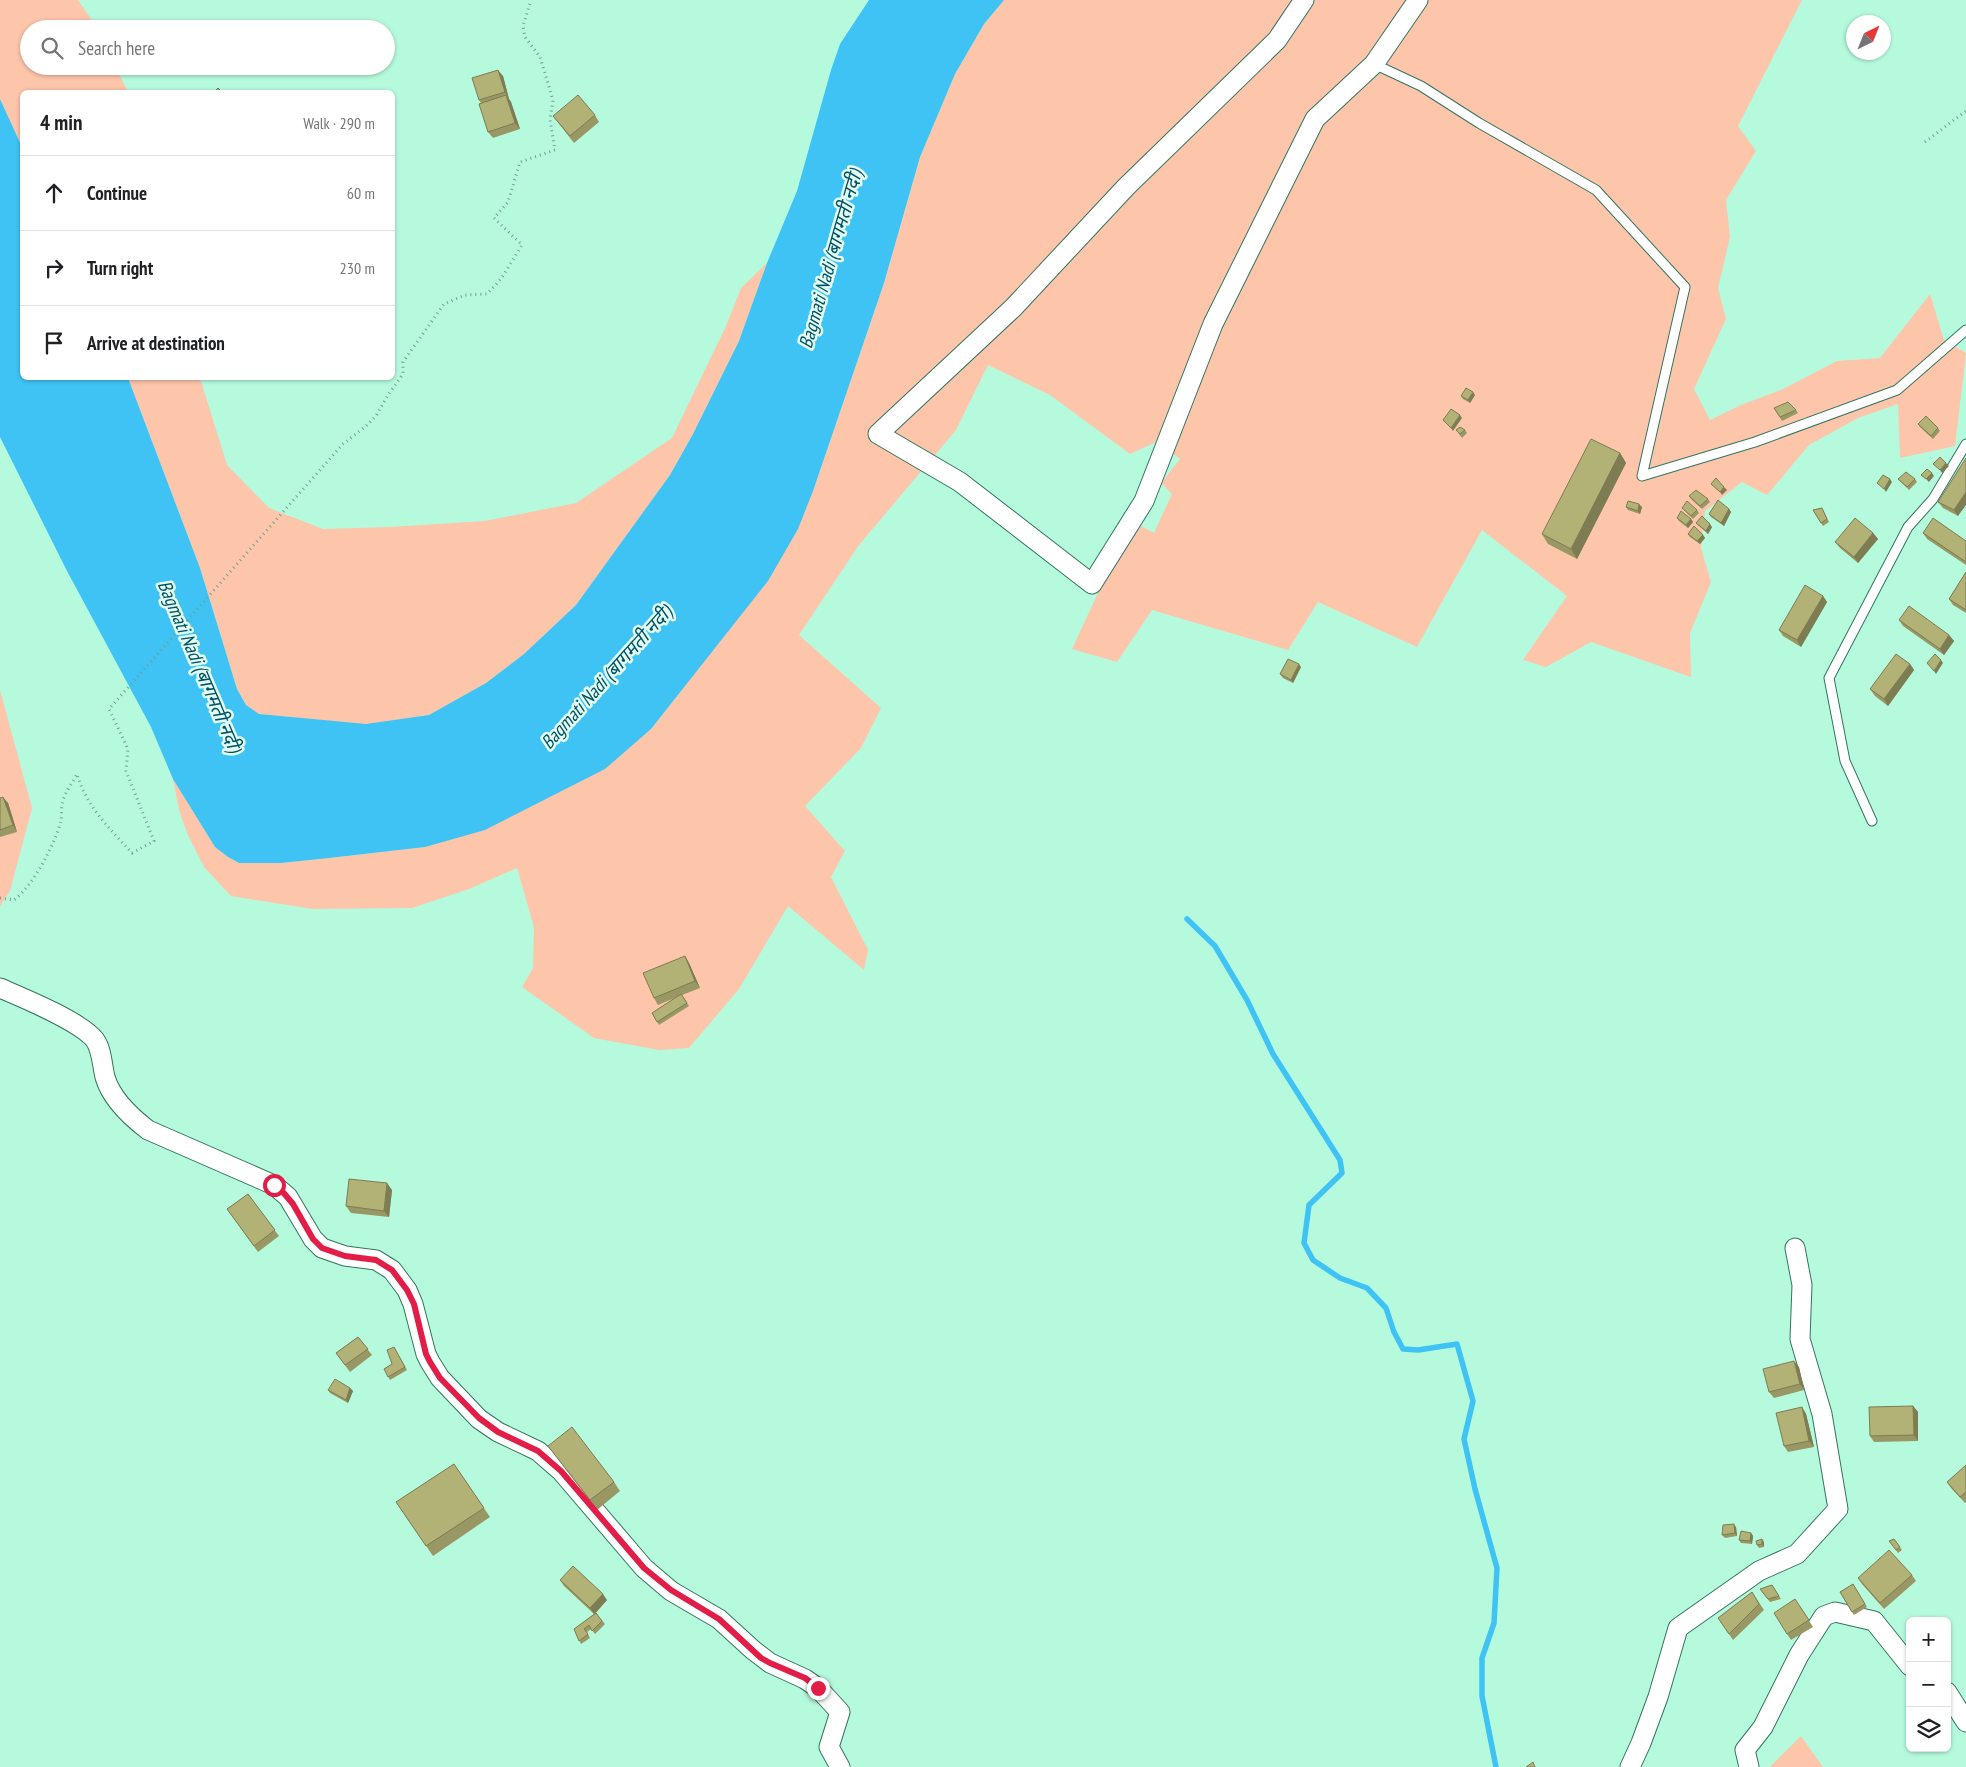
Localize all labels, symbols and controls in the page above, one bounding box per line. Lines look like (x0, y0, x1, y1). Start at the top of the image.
north arrow (1846, 15, 1891, 60)
search box (20, 20, 395, 75)
icon: search (38, 34, 66, 62)
text: Search here (78, 36, 155, 60)
text: 4 min (40, 109, 82, 136)
text: Walk · 290 m (303, 113, 375, 133)
water label: Bagmati Nadi (बागमती नदी) (793, 165, 868, 351)
icon: ahead (40, 179, 68, 207)
text: Continue (87, 181, 147, 205)
text: 60 m (347, 183, 375, 203)
icon: right (40, 254, 68, 282)
text: Turn right (87, 256, 153, 280)
text: 230 m (340, 258, 375, 278)
icon: arrive (40, 329, 68, 357)
text: Arrive at destination (87, 331, 225, 355)
water label: Bagmati Nadi (बागमती नदी) (153, 576, 248, 758)
water label: Bagmati Nadi (बागमती नदी) (535, 599, 678, 754)
route start (263, 1174, 286, 1197)
map controls (1906, 1617, 1951, 1752)
button: + (1906, 1617, 1951, 1662)
button: − (1906, 1662, 1951, 1707)
route end (807, 1677, 830, 1700)
button: layers (1906, 1707, 1951, 1752)

